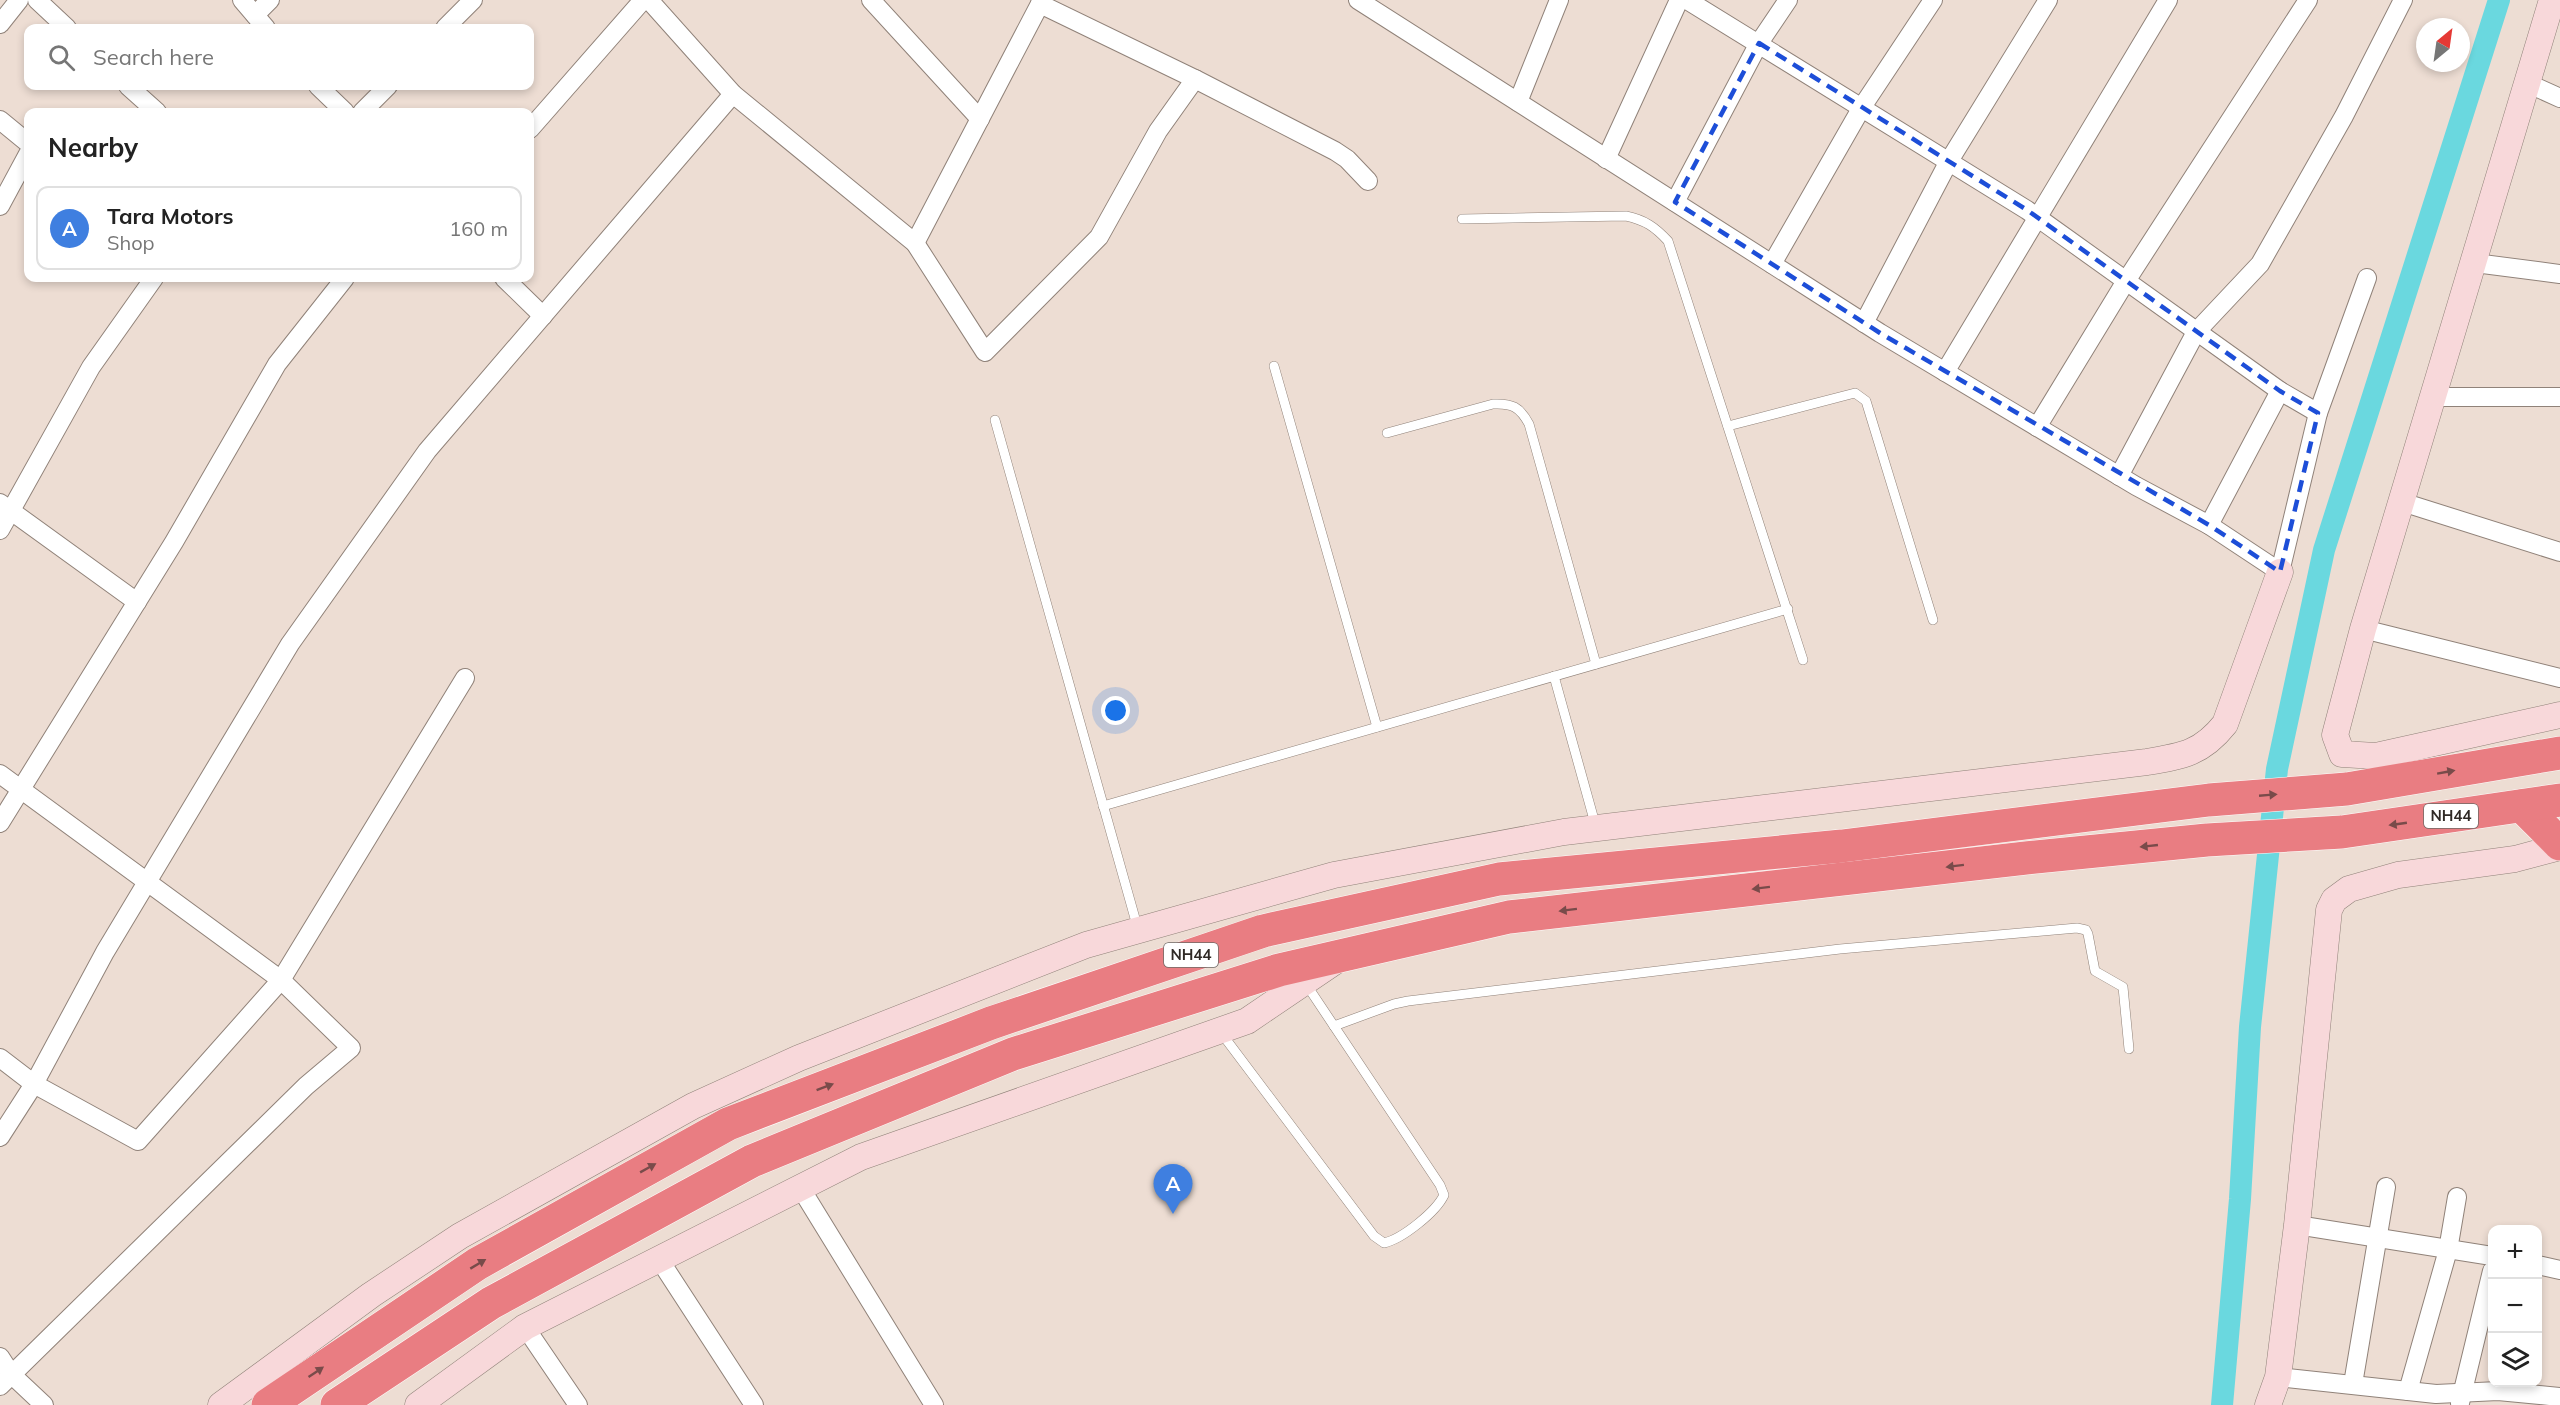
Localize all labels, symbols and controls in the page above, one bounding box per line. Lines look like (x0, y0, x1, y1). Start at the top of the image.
north arrow (2416, 18, 2470, 72)
search box (24, 24, 534, 90)
icon: search (45, 41, 78, 74)
text: Search here (93, 43, 214, 71)
text: Nearby (48, 131, 138, 164)
text: Tara Motors (107, 202, 234, 230)
text: A (62, 216, 77, 241)
text: 160 m (449, 216, 508, 241)
text: Shop (107, 230, 155, 255)
your location (1101, 696, 1130, 725)
one-way arrow (2437, 767, 2456, 776)
one-way arrow (2258, 791, 2277, 800)
road number: NH44 (2424, 804, 2478, 828)
one-way arrow (2389, 819, 2408, 828)
one-way arrow (2139, 841, 2158, 851)
one-way arrow (1946, 861, 1965, 871)
one-way arrow (1752, 884, 1771, 893)
one-way arrow (1558, 906, 1577, 915)
road number: NH44 (1164, 943, 1218, 967)
one-way arrow (816, 1081, 834, 1091)
one-way arrow (640, 1163, 656, 1174)
pin: A (1154, 1164, 1192, 1214)
map controls (2488, 1225, 2542, 1387)
button: + (2488, 1225, 2542, 1279)
one-way arrow (470, 1259, 486, 1270)
button: − (2488, 1279, 2542, 1333)
button: layers (2488, 1333, 2542, 1387)
one-way arrow (308, 1367, 324, 1378)

